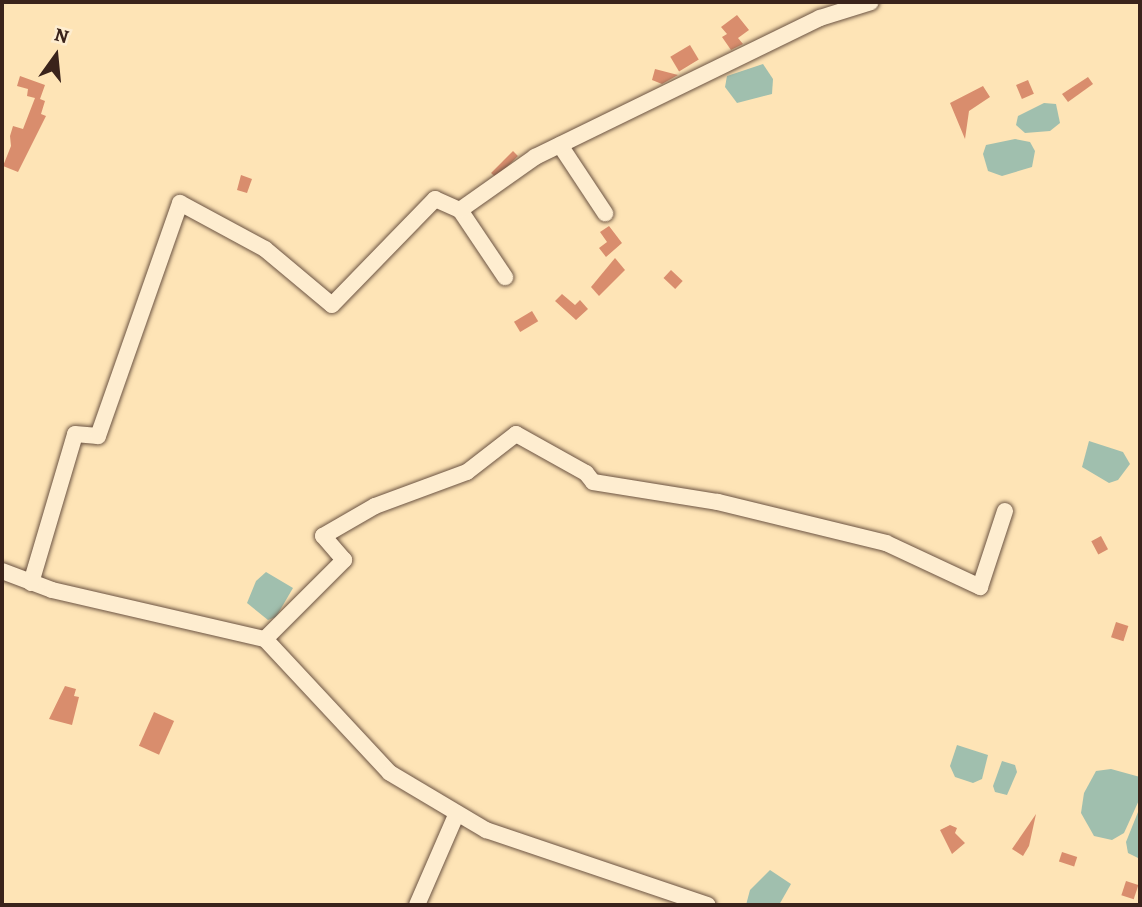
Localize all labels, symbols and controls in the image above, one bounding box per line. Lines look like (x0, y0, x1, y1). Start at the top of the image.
north arrow (21, 21, 91, 91)
text: N (51, 21, 71, 50)

